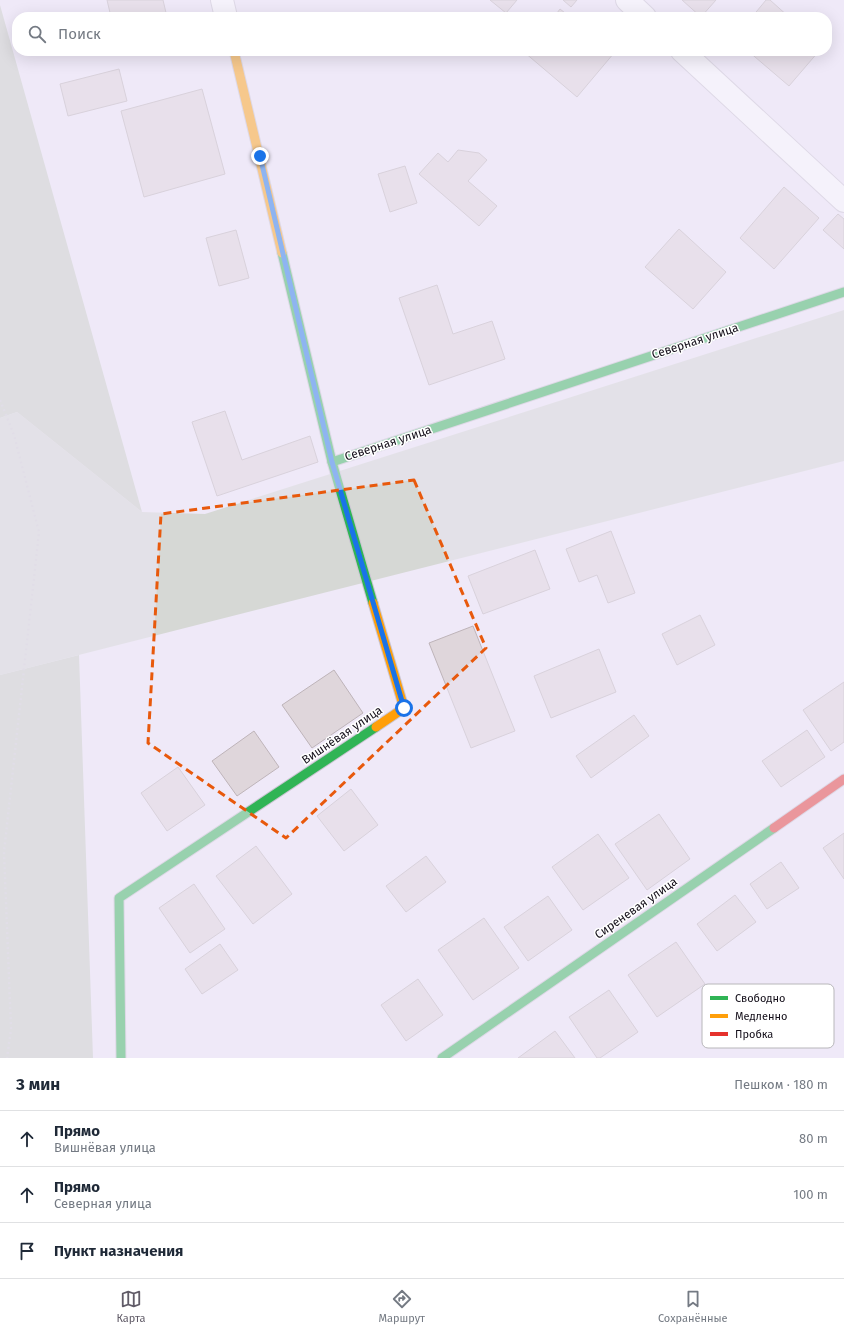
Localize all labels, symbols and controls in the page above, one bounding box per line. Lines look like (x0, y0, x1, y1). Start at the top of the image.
search box (12, 12, 832, 56)
icon: search (26, 23, 48, 45)
text: Поиск (58, 25, 101, 43)
route end (251, 147, 269, 165)
street label: Северная улица (650, 320, 740, 362)
street label: Северная улица (343, 422, 433, 464)
route start (395, 699, 413, 717)
street label: Вишнёвая улица (299, 703, 385, 767)
street label: Сиреневая улица (592, 874, 680, 942)
legend (702, 984, 834, 1048)
text: Свободно (735, 992, 785, 1005)
text: Медленно (735, 1010, 787, 1023)
text: Пробка (735, 1028, 773, 1041)
text: 3 мин (16, 1074, 60, 1095)
text: Пешком · 180 m (734, 1077, 828, 1092)
text: Прямо (54, 1122, 100, 1140)
icon: ahead (16, 1128, 38, 1150)
text: 80 m (799, 1131, 828, 1146)
text: Вишнёвая улица (54, 1140, 156, 1155)
text: Прямо (54, 1178, 100, 1196)
icon: ahead (16, 1184, 38, 1206)
text: 100 m (793, 1187, 828, 1202)
text: Северная улица (54, 1196, 152, 1211)
icon: arrive (16, 1240, 38, 1262)
text: Пункт назначения (54, 1242, 183, 1260)
tab: Карта (116, 1288, 146, 1325)
tab: Маршрут (378, 1288, 425, 1325)
tab: Сохранённые (658, 1288, 728, 1325)

